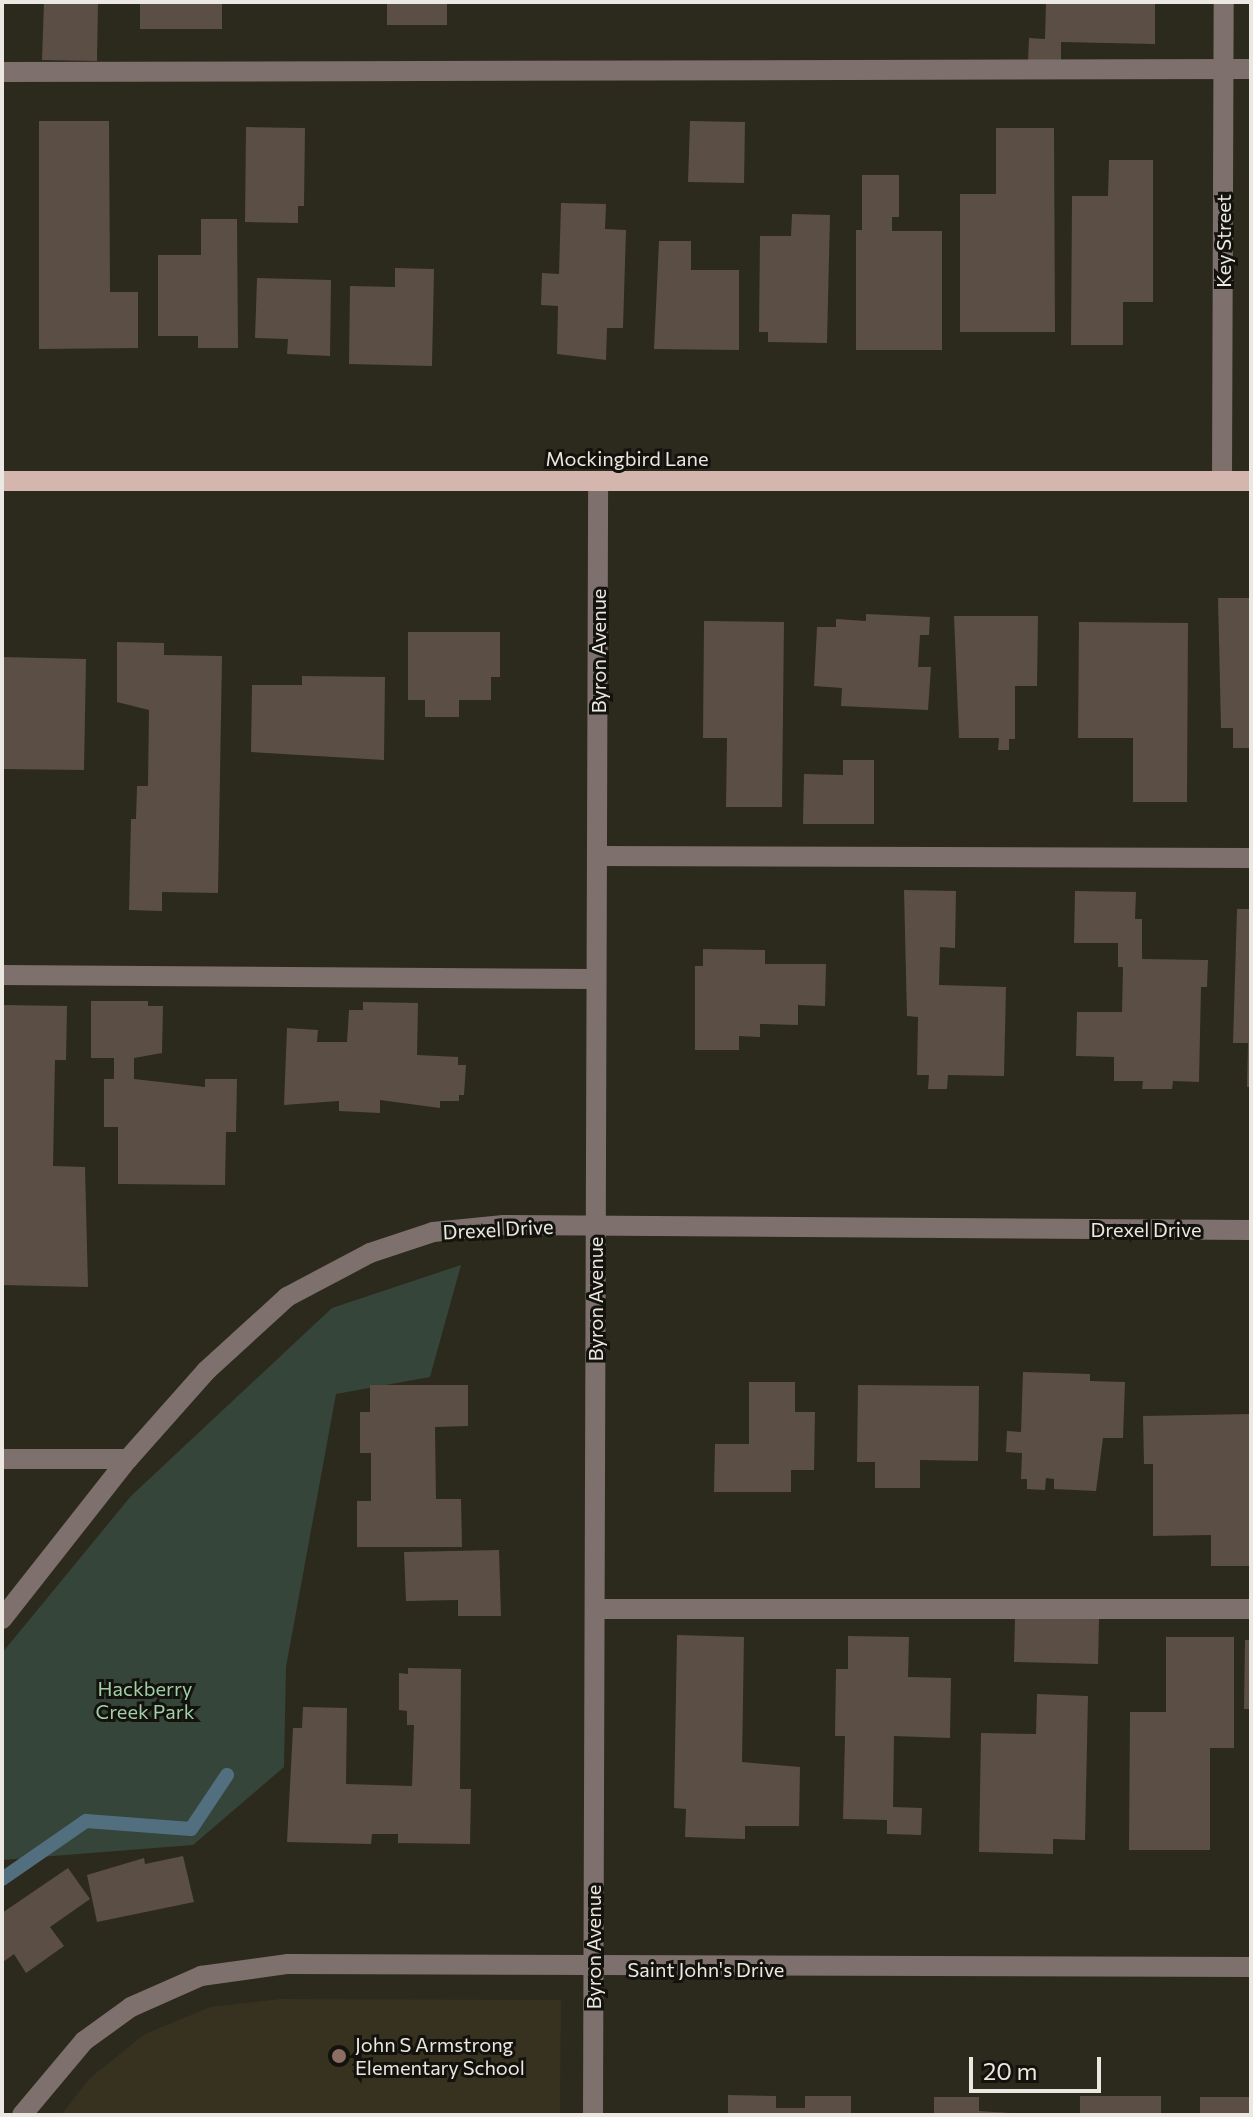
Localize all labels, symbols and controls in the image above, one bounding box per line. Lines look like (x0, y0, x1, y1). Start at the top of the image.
street label: Key Street (1211, 194, 1235, 288)
street label: Mockingbird Lane (545, 446, 709, 470)
street label: Byron Avenue (586, 589, 610, 713)
street label: Drexel Drive (442, 1214, 554, 1244)
street label: Drexel Drive (1091, 1217, 1201, 1241)
street label: Byron Avenue (583, 1237, 607, 1361)
park label: Hackberry Creek Park (96, 1677, 194, 1724)
street label: Byron Avenue (581, 1885, 605, 2009)
street label: Saint John's Drive (628, 1957, 784, 1981)
place label: John S Armstrong Elementary School (355, 2032, 525, 2079)
scale bar (973, 2041, 1105, 2091)
marker: John S Armstrong Elementary School (330, 2047, 348, 2065)
text: 20 m (983, 2056, 1037, 2085)

